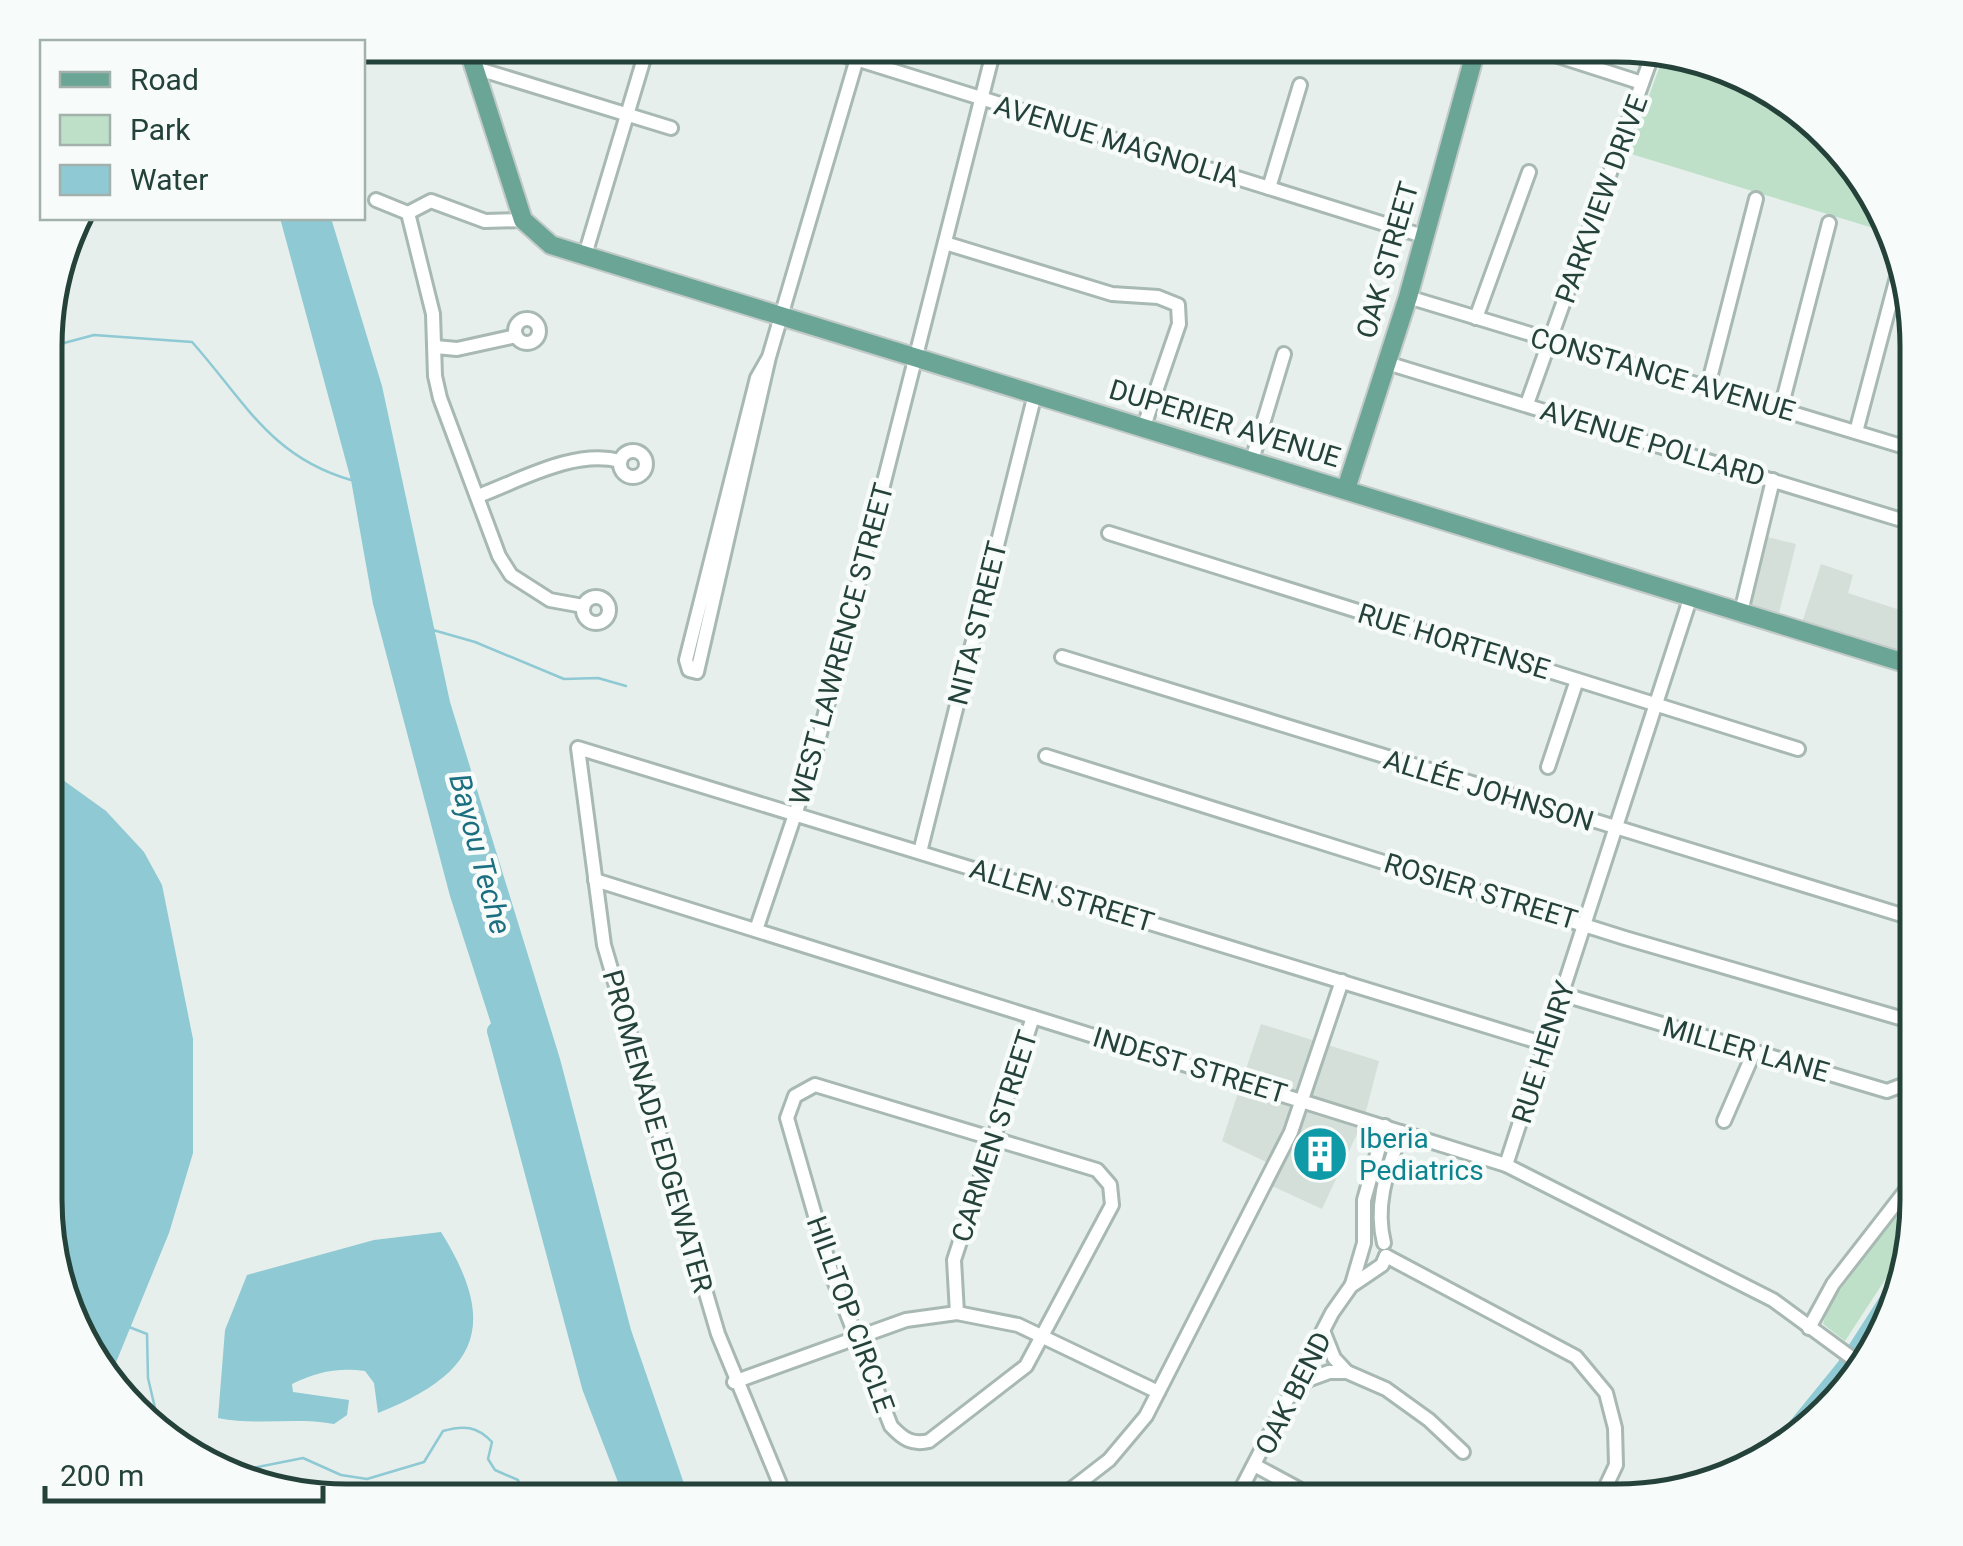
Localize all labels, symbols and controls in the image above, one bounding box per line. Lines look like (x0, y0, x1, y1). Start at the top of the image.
legend (40, 40, 365, 220)
text: Road (130, 62, 199, 97)
street label: AVENUE MAGNOLIA (991, 89, 1243, 194)
street label: PARKVIEW DRIVE (1549, 91, 1654, 308)
text: Park (130, 112, 191, 147)
text: Water (130, 162, 208, 197)
street label: OAK STREET (1349, 178, 1426, 342)
street label: CONSTANCE AVENUE (1527, 321, 1799, 428)
street label: DUPERIER AVENUE (1105, 373, 1344, 474)
street label: AVENUE POLLARD (1537, 394, 1769, 493)
street label: WEST LAWRENCE STREET (783, 479, 900, 809)
street label: NITA STREET (941, 538, 1014, 708)
street label: RUE HORTENSE (1354, 597, 1554, 686)
street label: ALLÉE JOHNSON (1380, 743, 1598, 838)
water label: Bayou Teche (442, 770, 519, 938)
street label: ROSIER STREET (1380, 846, 1582, 937)
street label: ALLEN STREET (966, 852, 1158, 939)
street label: PROMENADE EDGEWATER (596, 966, 719, 1296)
street label: RUE HENRY (1505, 977, 1582, 1127)
street label: MILLER LANE (1659, 1010, 1833, 1089)
street label: INDEST STREET (1089, 1020, 1291, 1111)
street label: CARMEN STREET (945, 1026, 1044, 1246)
place label: Iberia Pediatrics (1359, 1122, 1484, 1187)
building icon: Iberia Pediatrics (1290, 1124, 1350, 1184)
street label: HILLTOP CIRCLE (800, 1212, 901, 1417)
street label: OAK BEND (1248, 1326, 1338, 1460)
scale bar (45, 1441, 322, 1503)
text: 200 m (60, 1458, 144, 1493)

